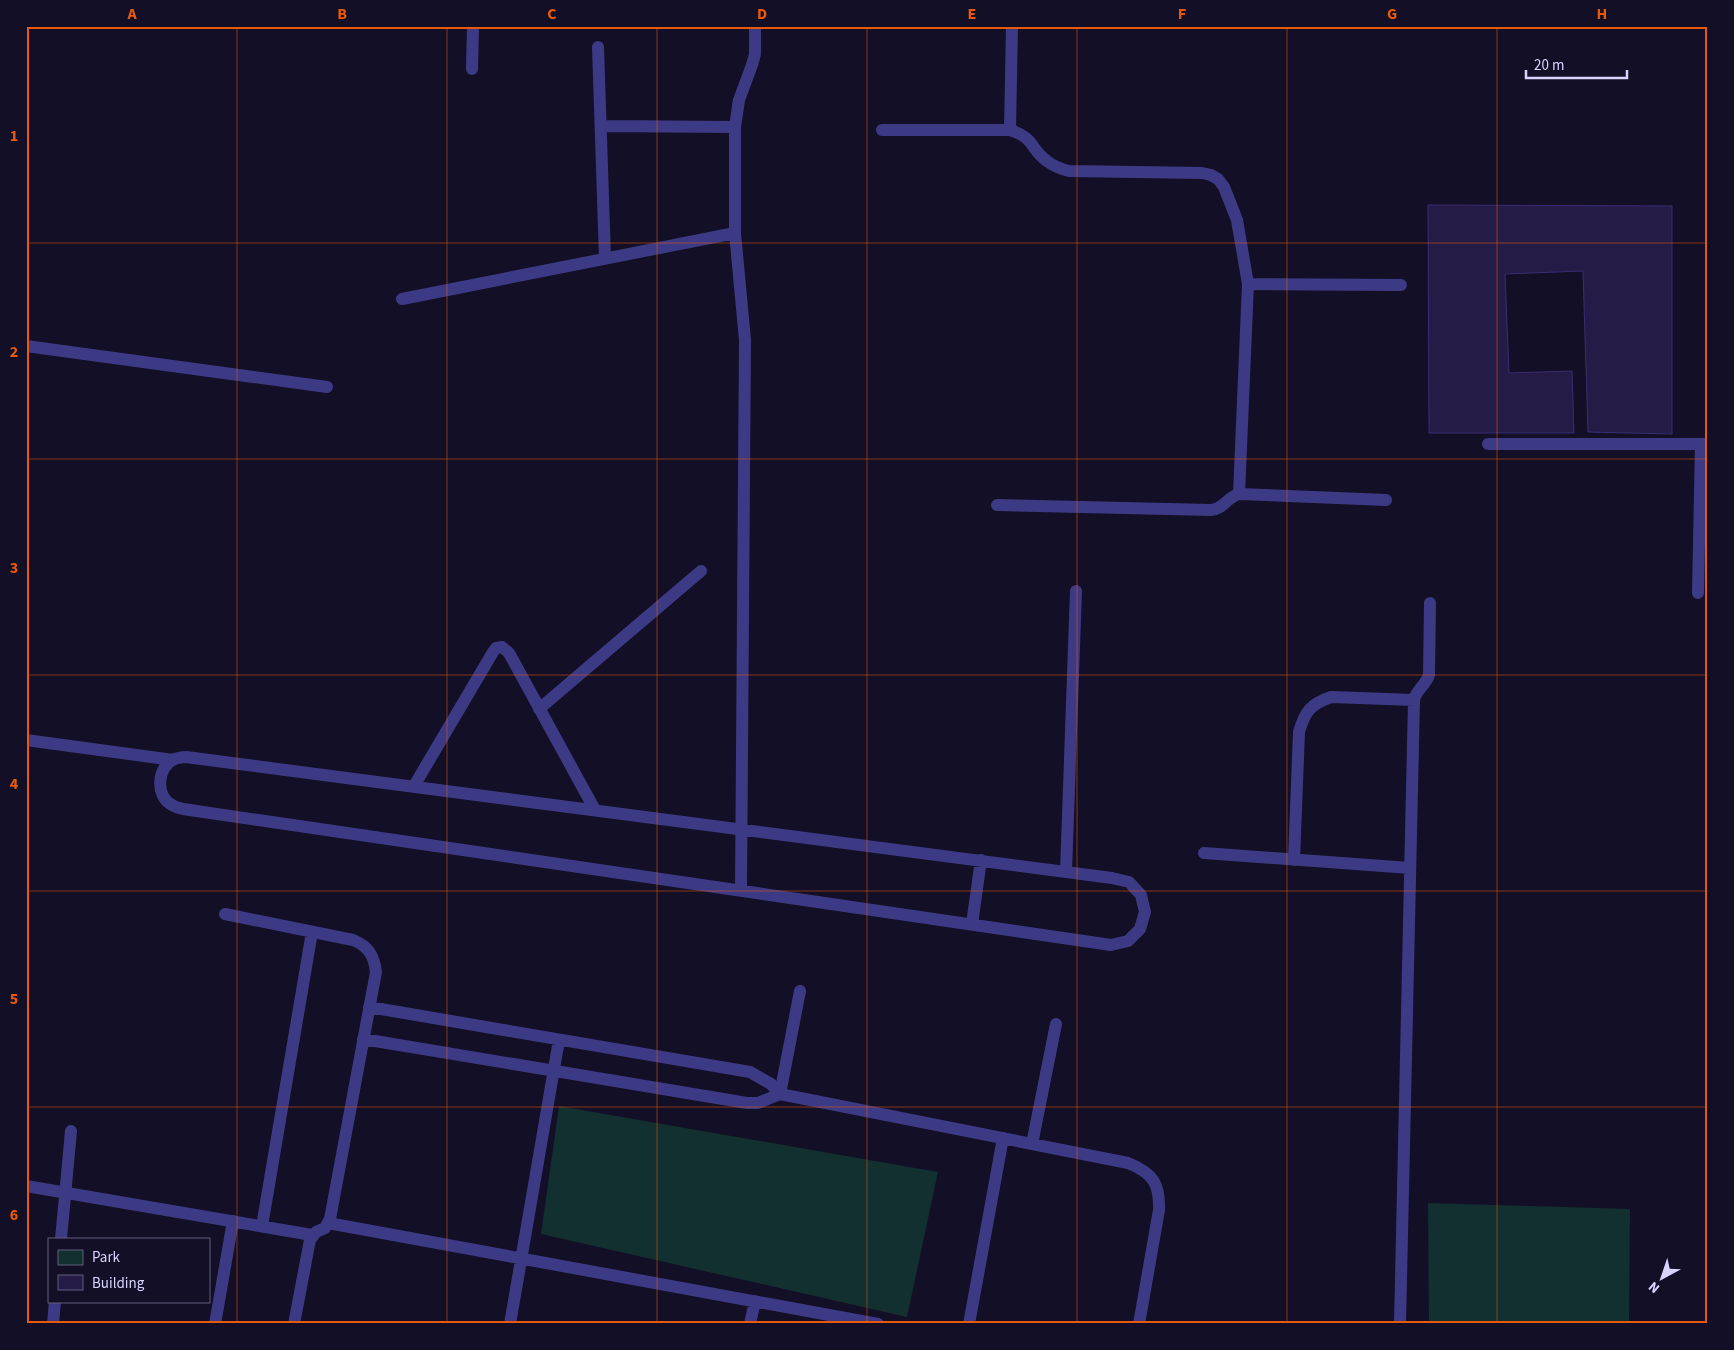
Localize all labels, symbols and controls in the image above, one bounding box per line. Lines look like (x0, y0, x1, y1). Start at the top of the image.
text: A (126, 3, 137, 25)
text: B (337, 3, 347, 25)
text: C (547, 3, 557, 25)
text: D (757, 3, 767, 25)
text: E (968, 3, 976, 25)
text: F (1178, 3, 1186, 25)
text: G (1387, 3, 1397, 25)
text: H (1597, 3, 1607, 25)
scale bar (1526, 48, 1628, 80)
text: 20 m (1534, 55, 1564, 76)
text: 1 (10, 125, 18, 147)
text: 2 (10, 341, 18, 363)
text: 3 (10, 557, 18, 579)
text: 4 (10, 773, 19, 795)
text: 5 (10, 988, 18, 1010)
text: 6 (10, 1204, 18, 1226)
legend (48, 1238, 210, 1302)
text: Park (92, 1247, 121, 1268)
north arrow (1636, 1252, 1686, 1302)
text: Building (92, 1273, 145, 1294)
text: N (1644, 1277, 1664, 1298)

